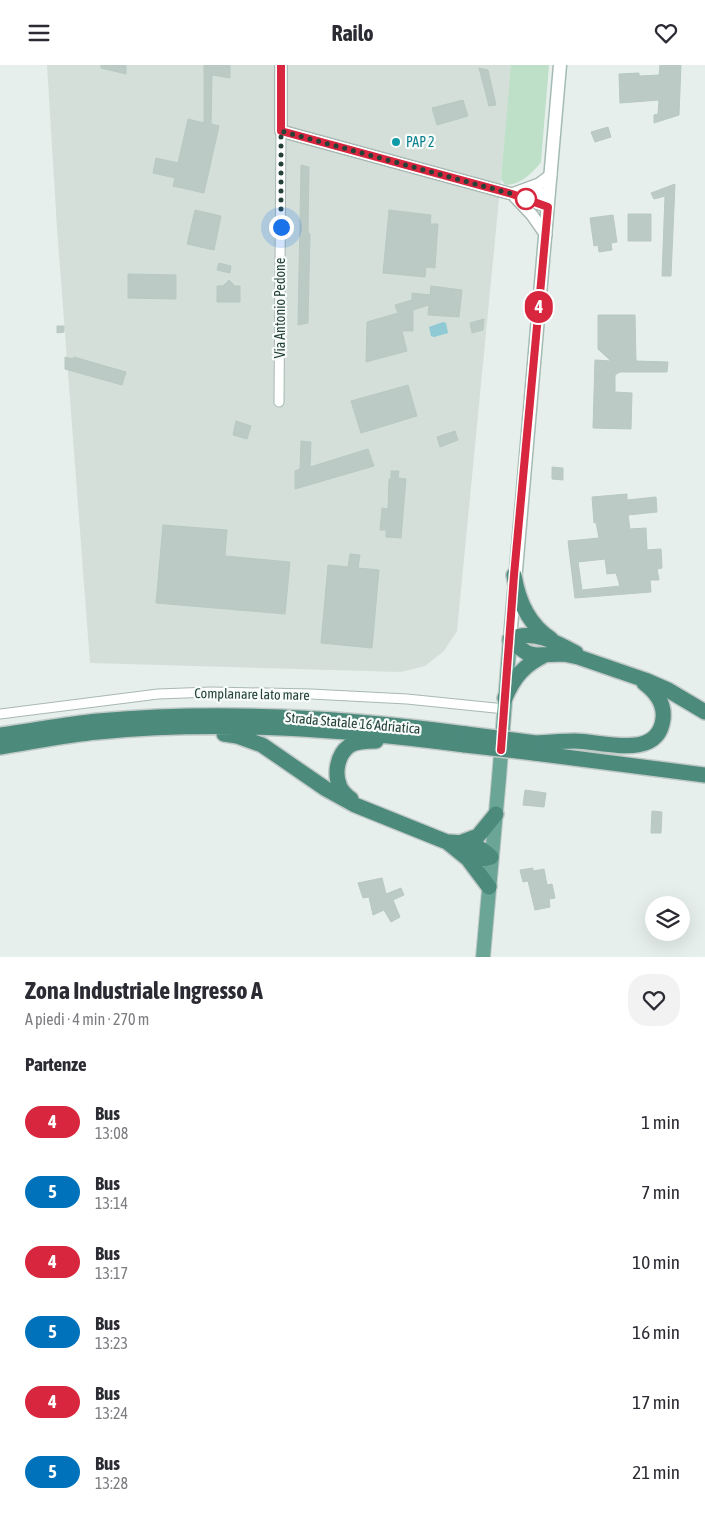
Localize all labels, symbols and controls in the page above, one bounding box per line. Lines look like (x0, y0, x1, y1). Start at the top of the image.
icon: menu (25, 19, 53, 47)
icon: heart (652, 19, 680, 47)
text: Railo (331, 20, 374, 46)
place label: PAP 2 (406, 134, 435, 150)
marker: PAP 2 (390, 136, 402, 148)
unlabelled marker (515, 188, 537, 210)
your location (269, 215, 294, 240)
street label: Via Antonio Pedone (272, 258, 288, 358)
line badge: 4 (523, 291, 555, 323)
text: 4 (535, 296, 543, 317)
street label: Complanare lato mare (194, 685, 310, 703)
street label: Strada Statale 16 Adriatica (285, 709, 421, 737)
map controls (645, 896, 690, 941)
button: layers (645, 896, 690, 941)
button: heart (628, 974, 680, 1026)
text: Zona Industriale Ingresso A (25, 977, 263, 1004)
text: A piedi · 4 min · 270 m (25, 1010, 149, 1028)
text: Partenze (25, 1053, 87, 1075)
text: Bus (95, 1102, 120, 1124)
text: 4 (48, 1111, 57, 1132)
text: 1 min (641, 1111, 680, 1133)
text: 13:08 (95, 1124, 128, 1142)
text: Bus (95, 1172, 120, 1194)
text: 5 (48, 1181, 57, 1202)
text: 7 min (641, 1181, 680, 1203)
text: 13:14 (95, 1194, 128, 1212)
text: Bus (95, 1242, 120, 1264)
text: 4 (48, 1251, 57, 1272)
text: 10 min (632, 1251, 680, 1273)
text: 13:17 (95, 1264, 128, 1282)
text: Bus (95, 1312, 120, 1334)
text: 5 (48, 1321, 57, 1342)
text: 16 min (632, 1321, 680, 1343)
text: 13:23 (95, 1334, 128, 1352)
text: Bus (95, 1382, 120, 1404)
text: 4 (48, 1391, 57, 1412)
text: 17 min (632, 1391, 680, 1413)
text: 13:24 (95, 1404, 128, 1422)
text: Bus (95, 1452, 120, 1474)
text: 5 (48, 1461, 57, 1482)
text: 21 min (632, 1461, 680, 1483)
text: 13:28 (95, 1474, 128, 1492)

